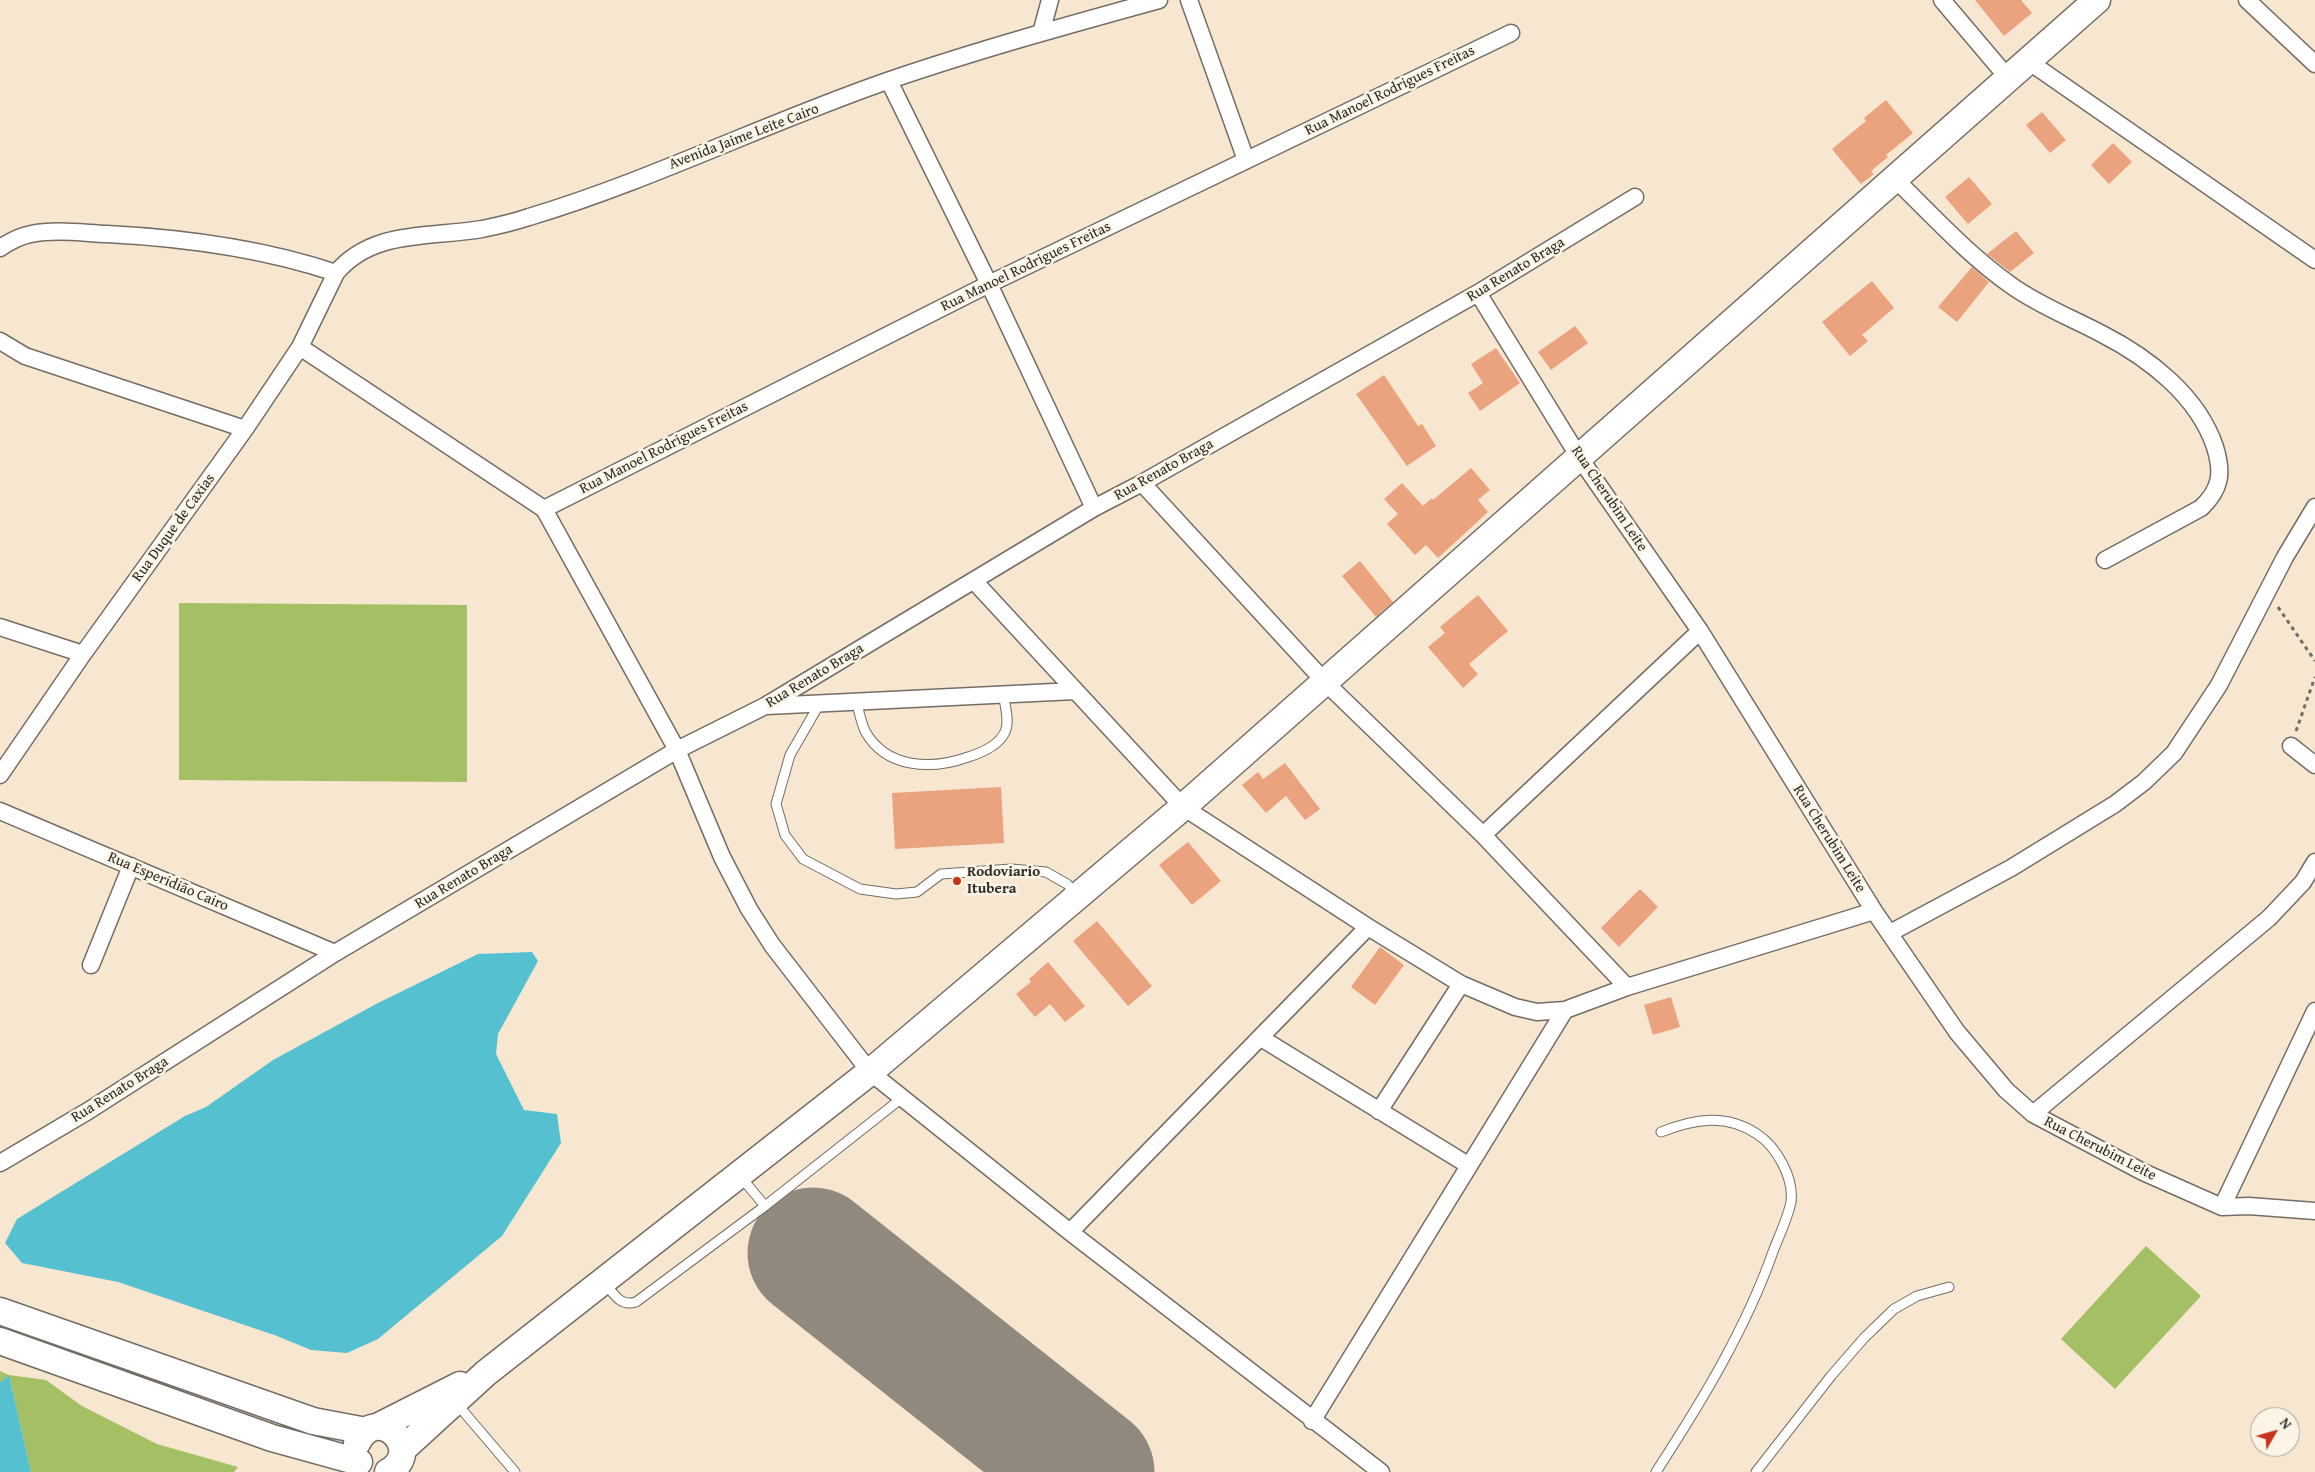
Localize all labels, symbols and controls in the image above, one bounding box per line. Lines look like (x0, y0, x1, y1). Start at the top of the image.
street label: Rua Manoel Rodrigues Freitas (1302, 42, 1478, 140)
street label: Avenida Jaime Leite Cairo (666, 100, 822, 174)
street label: Rua Manoel Rodrigues Freitas (938, 218, 1114, 316)
street label: Rua Renato Braga (1464, 234, 1568, 306)
street label: Rua Manoel Rodrigues Freitas (577, 398, 751, 498)
street label: Rua Renato Braga (1111, 435, 1217, 505)
street label: Rua Cherubim Leite (1567, 443, 1651, 555)
street label: Rua Duque de Caxias (129, 470, 219, 586)
street label: Rua Renato Braga (763, 640, 867, 712)
street label: Rua Cherubim Leite (1789, 782, 1869, 896)
street label: Rua Renato Braga (412, 841, 516, 913)
street label: Rua Esperidião Cairo (105, 848, 231, 916)
place label: Rodoviario Itubera (967, 863, 1040, 898)
marker: Rodoviario Itubera (951, 875, 963, 887)
street label: Rua Renato Braga (68, 1053, 172, 1127)
street label: Rua Cherubim Leite (2041, 1113, 2159, 1185)
north arrow (2250, 1407, 2300, 1457)
text: N (2275, 1414, 2297, 1433)

